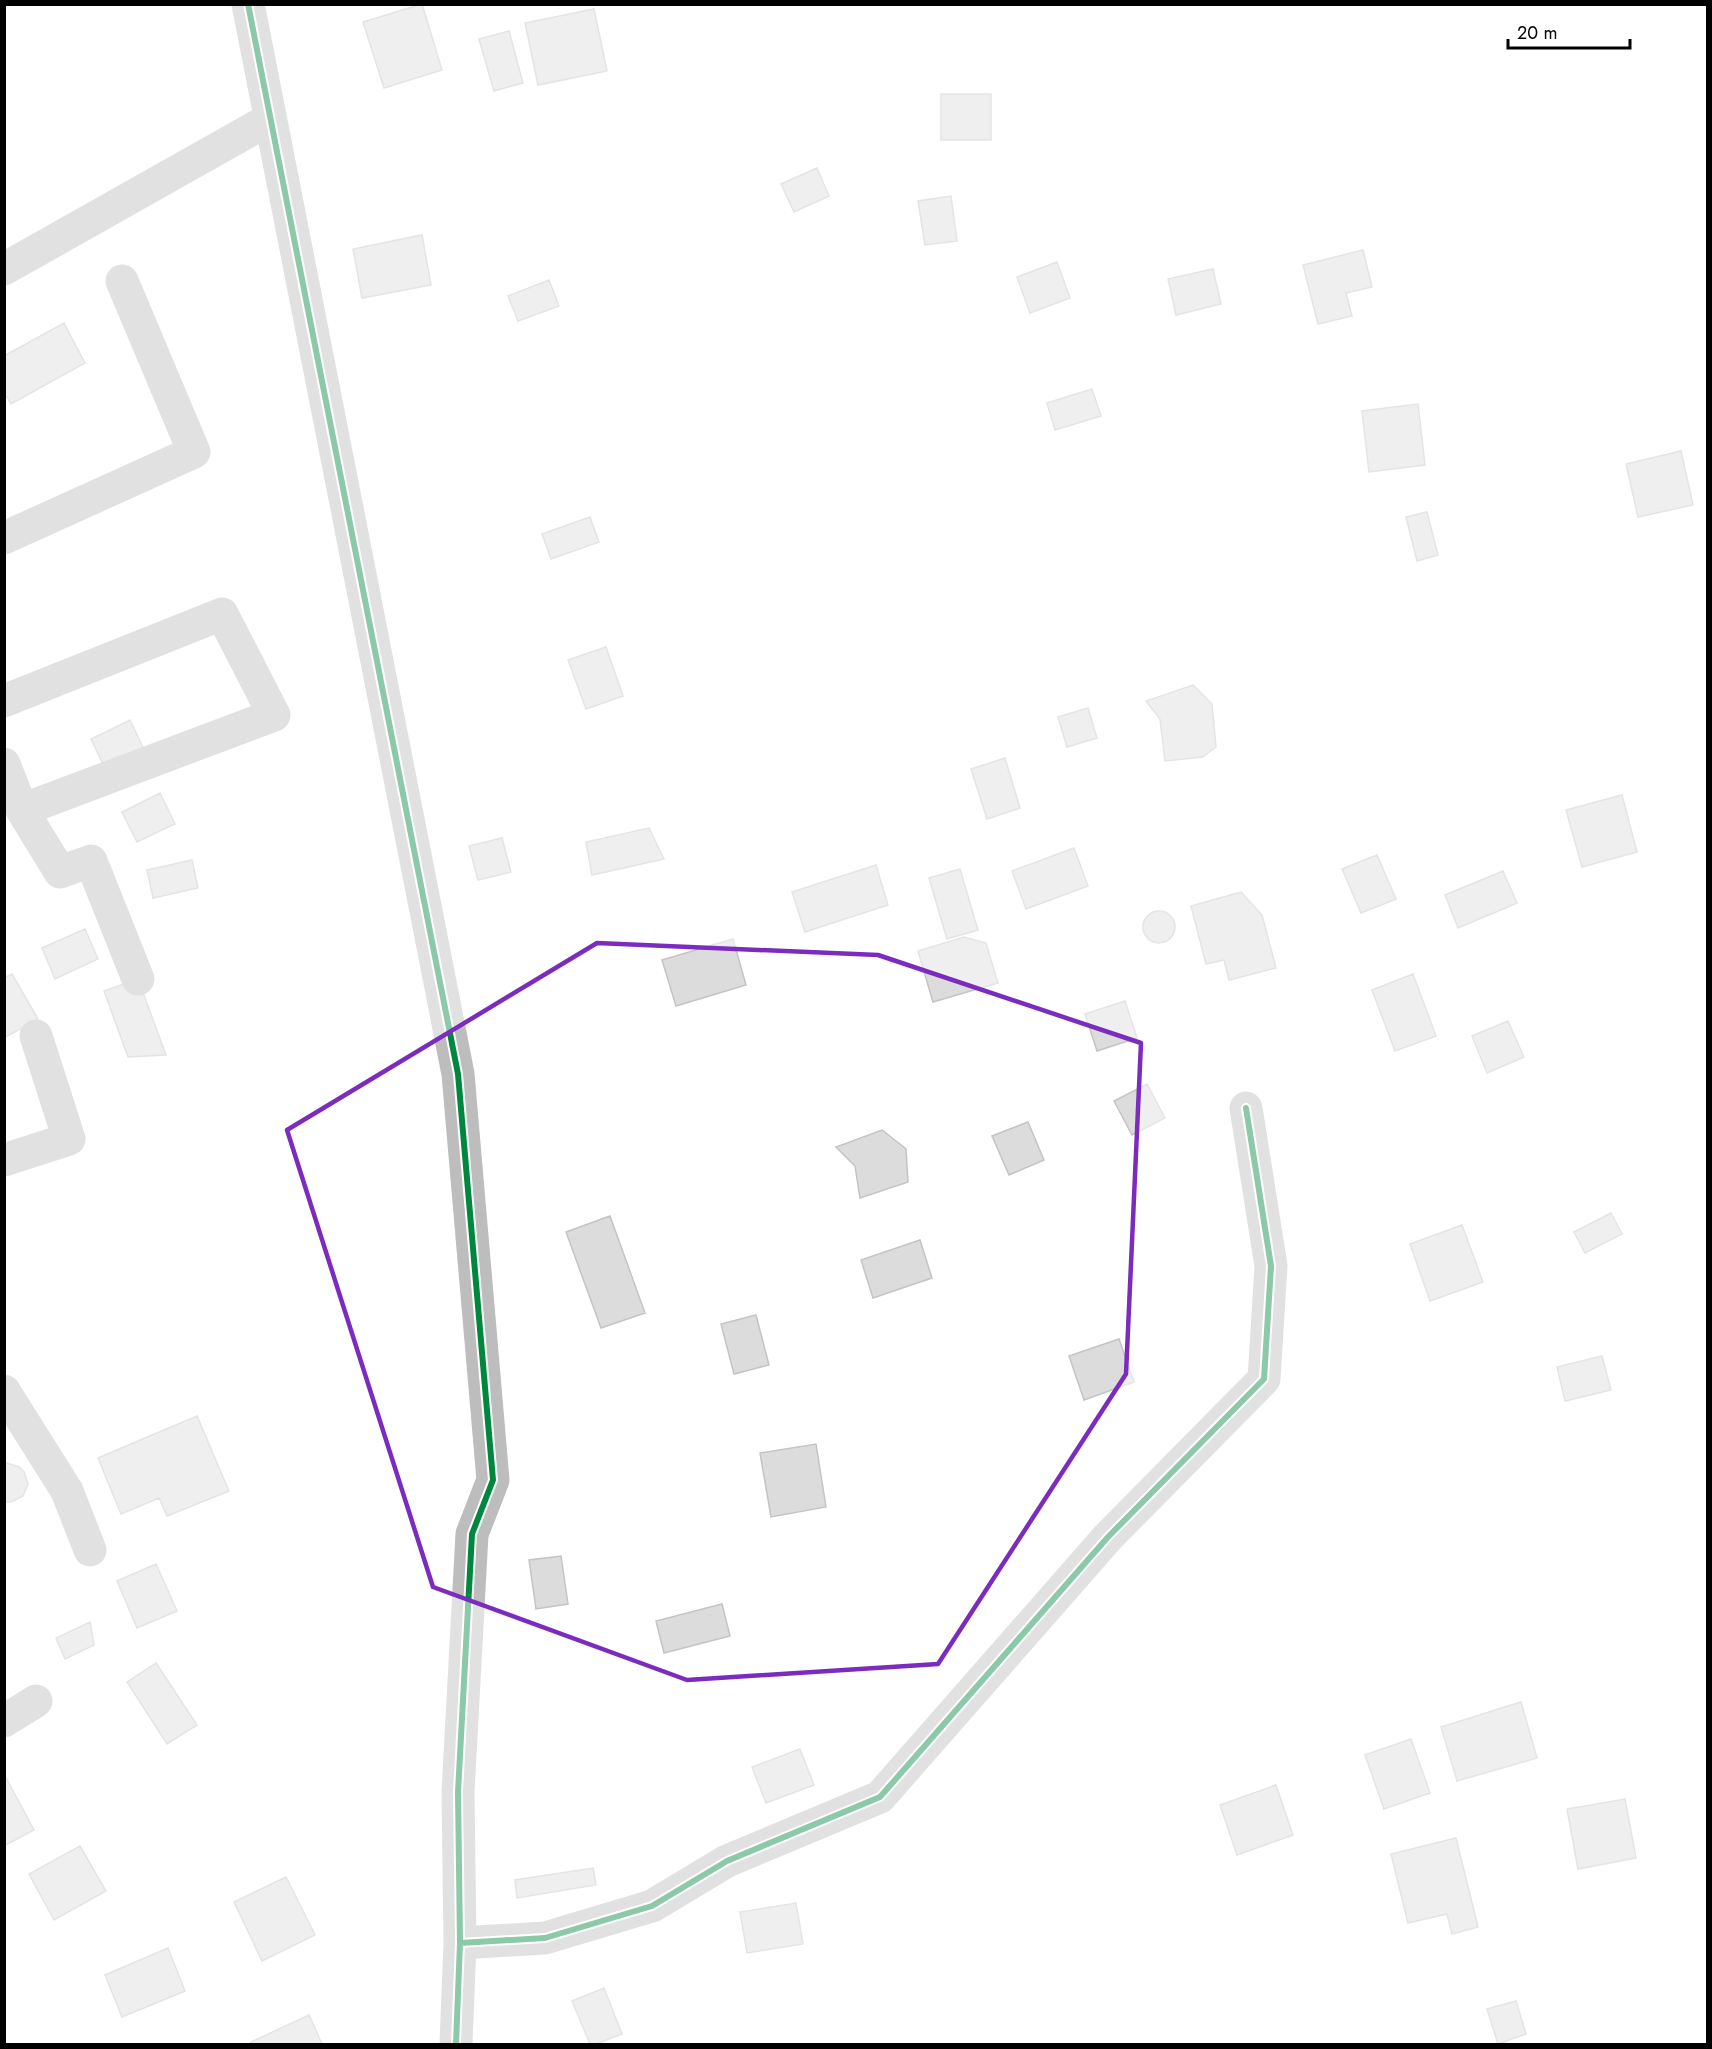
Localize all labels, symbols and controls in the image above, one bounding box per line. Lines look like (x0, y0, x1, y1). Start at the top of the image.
scale bar (1508, 12, 1630, 50)
text: 20 m (1517, 20, 1557, 46)

